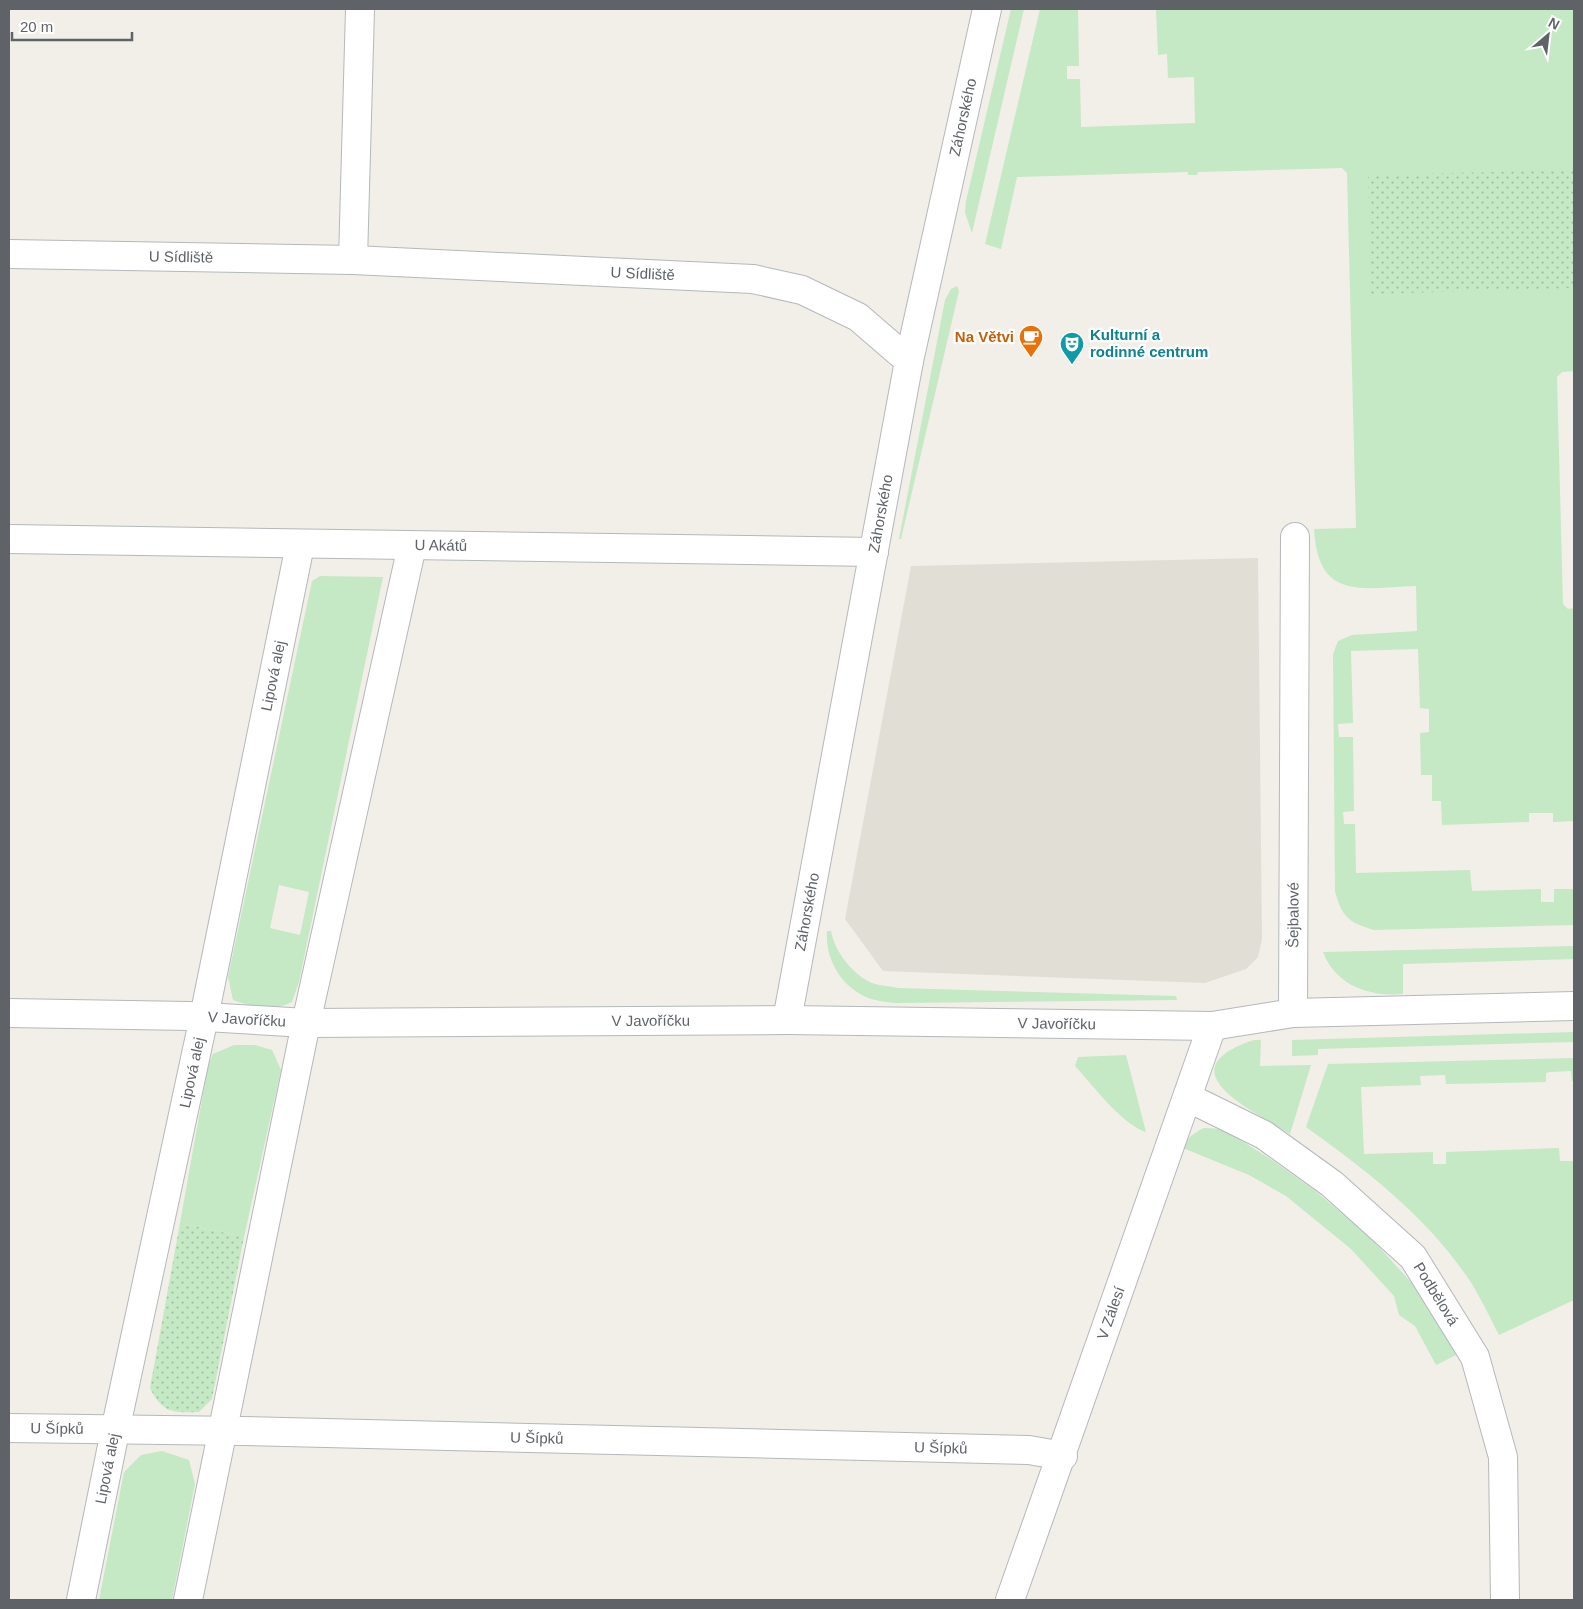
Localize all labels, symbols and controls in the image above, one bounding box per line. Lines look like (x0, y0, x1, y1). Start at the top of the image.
scale bar (12, 10, 132, 42)
north arrow (1523, 10, 1573, 60)
text: N (1546, 14, 1562, 33)
text: 20 m (20, 18, 53, 35)
street label: Záhorského (946, 76, 979, 158)
street label: U Sídliště (149, 247, 213, 266)
street label: U Sídliště (610, 263, 675, 283)
cafe icon: Na Větvi (1018, 324, 1044, 358)
place label: Kulturní a rodinné centrum (1090, 326, 1208, 360)
place label: Na Větvi (955, 328, 1014, 345)
theatre icon: Kulturní a rodinné centrum (1059, 331, 1085, 365)
street label: Záhorského (865, 473, 896, 554)
street label: U Akátů (415, 536, 467, 554)
street label: Lipová alej (257, 639, 288, 713)
street label: Záhorského (791, 871, 822, 952)
street label: Šejbalové (1284, 882, 1302, 948)
street label: V Javoříčku (207, 1008, 287, 1030)
street label: V Javoříčku (612, 1012, 690, 1029)
street label: V Javoříčku (1017, 1014, 1096, 1032)
street label: Lipová alej (176, 1036, 207, 1109)
street label: Podbělová (1410, 1259, 1463, 1329)
street label: V Zálesí (1093, 1284, 1128, 1342)
street label: U Šípků (30, 1419, 84, 1437)
street label: U Šípků (510, 1428, 564, 1447)
street label: Lipová alej (92, 1432, 122, 1505)
street label: U Šípků (914, 1438, 968, 1457)

